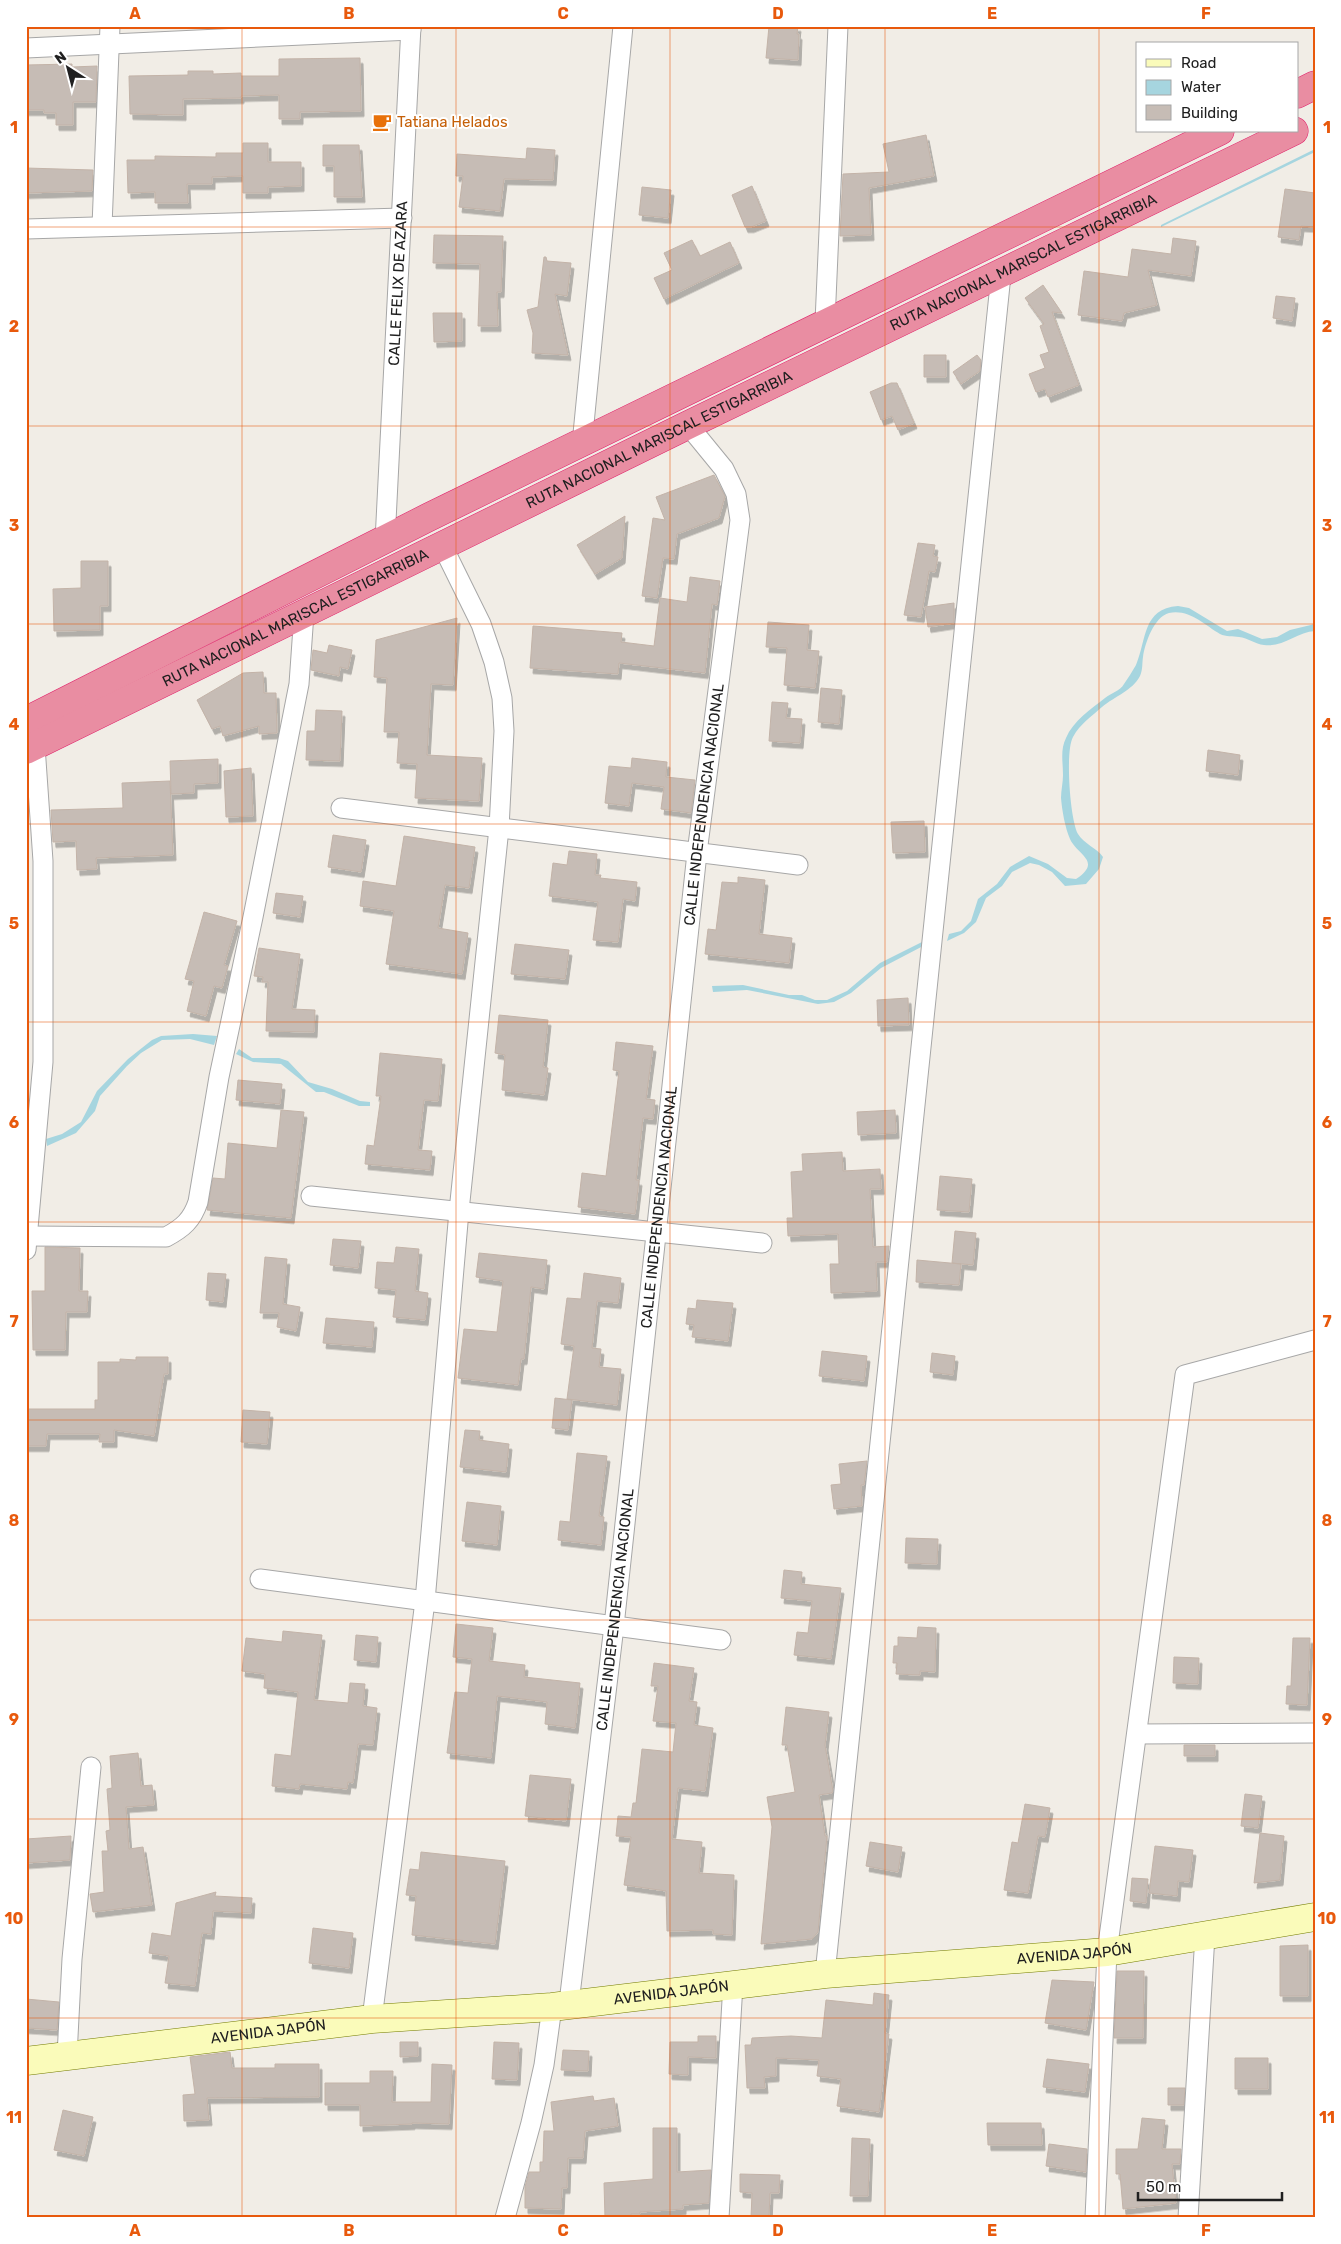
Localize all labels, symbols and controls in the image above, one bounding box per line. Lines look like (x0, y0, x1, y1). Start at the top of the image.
text: A (129, 4, 141, 23)
text: B (343, 4, 355, 23)
text: C (557, 4, 569, 23)
text: D (772, 4, 784, 23)
text: E (987, 4, 997, 23)
text: F (1201, 4, 1211, 23)
north arrow (42, 42, 92, 92)
legend (1136, 42, 1298, 132)
text: N (52, 48, 70, 68)
text: Road (1181, 54, 1217, 72)
text: Water (1181, 78, 1221, 96)
text: Building (1181, 104, 1238, 122)
cafe icon: Tatiana Helados (371, 111, 393, 133)
place label: Tatiana Helados (397, 113, 508, 131)
text: 1 (10, 118, 18, 137)
text: 1 (1323, 118, 1331, 137)
street label: RUTA NACIONAL MARISCAL ESTIGARRIBIA (887, 190, 1159, 335)
street label: CALLE FELIX DE AZARA (385, 200, 411, 366)
text: 2 (9, 317, 19, 336)
text: 2 (1322, 317, 1332, 336)
street label: RUTA NACIONAL MARISCAL ESTIGARRIBIA (523, 367, 795, 512)
text: 3 (9, 516, 19, 535)
text: 3 (1322, 516, 1332, 535)
street label: RUTA NACIONAL MARISCAL ESTIGARRIBIA (159, 545, 431, 691)
street label: CALLE INDEPENDENCIA NACIONAL (680, 682, 728, 926)
text: 4 (9, 715, 20, 734)
text: 4 (1322, 715, 1333, 734)
text: 5 (9, 914, 19, 933)
text: 5 (1322, 914, 1332, 933)
street label: CALLE INDEPENDENCIA NACIONAL (637, 1084, 681, 1329)
text: 6 (9, 1113, 19, 1132)
text: 6 (1322, 1113, 1332, 1132)
text: 7 (9, 1312, 19, 1331)
text: 7 (1322, 1312, 1332, 1331)
street label: CALLE INDEPENDENCIA NACIONAL (593, 1487, 638, 1732)
text: 8 (9, 1511, 20, 1530)
text: 8 (1322, 1511, 1333, 1530)
text: 9 (9, 1710, 19, 1729)
text: 9 (1322, 1710, 1332, 1729)
text: 10 (5, 1909, 24, 1928)
text: 10 (1318, 1909, 1337, 1928)
street label: AVENIDA JAPÓN (1016, 1939, 1133, 1968)
street label: AVENIDA JAPÓN (613, 1977, 730, 2008)
street label: AVENIDA JAPÓN (210, 2016, 327, 2048)
text: 11 (6, 2108, 22, 2127)
text: 11 (1319, 2108, 1335, 2127)
scale bar (1138, 2169, 1282, 2201)
text: 50 m (1146, 2178, 1181, 2196)
text: A (129, 2221, 141, 2240)
text: B (343, 2221, 355, 2240)
text: C (557, 2221, 569, 2240)
text: D (772, 2221, 784, 2240)
text: E (987, 2221, 997, 2240)
text: F (1201, 2221, 1211, 2240)

